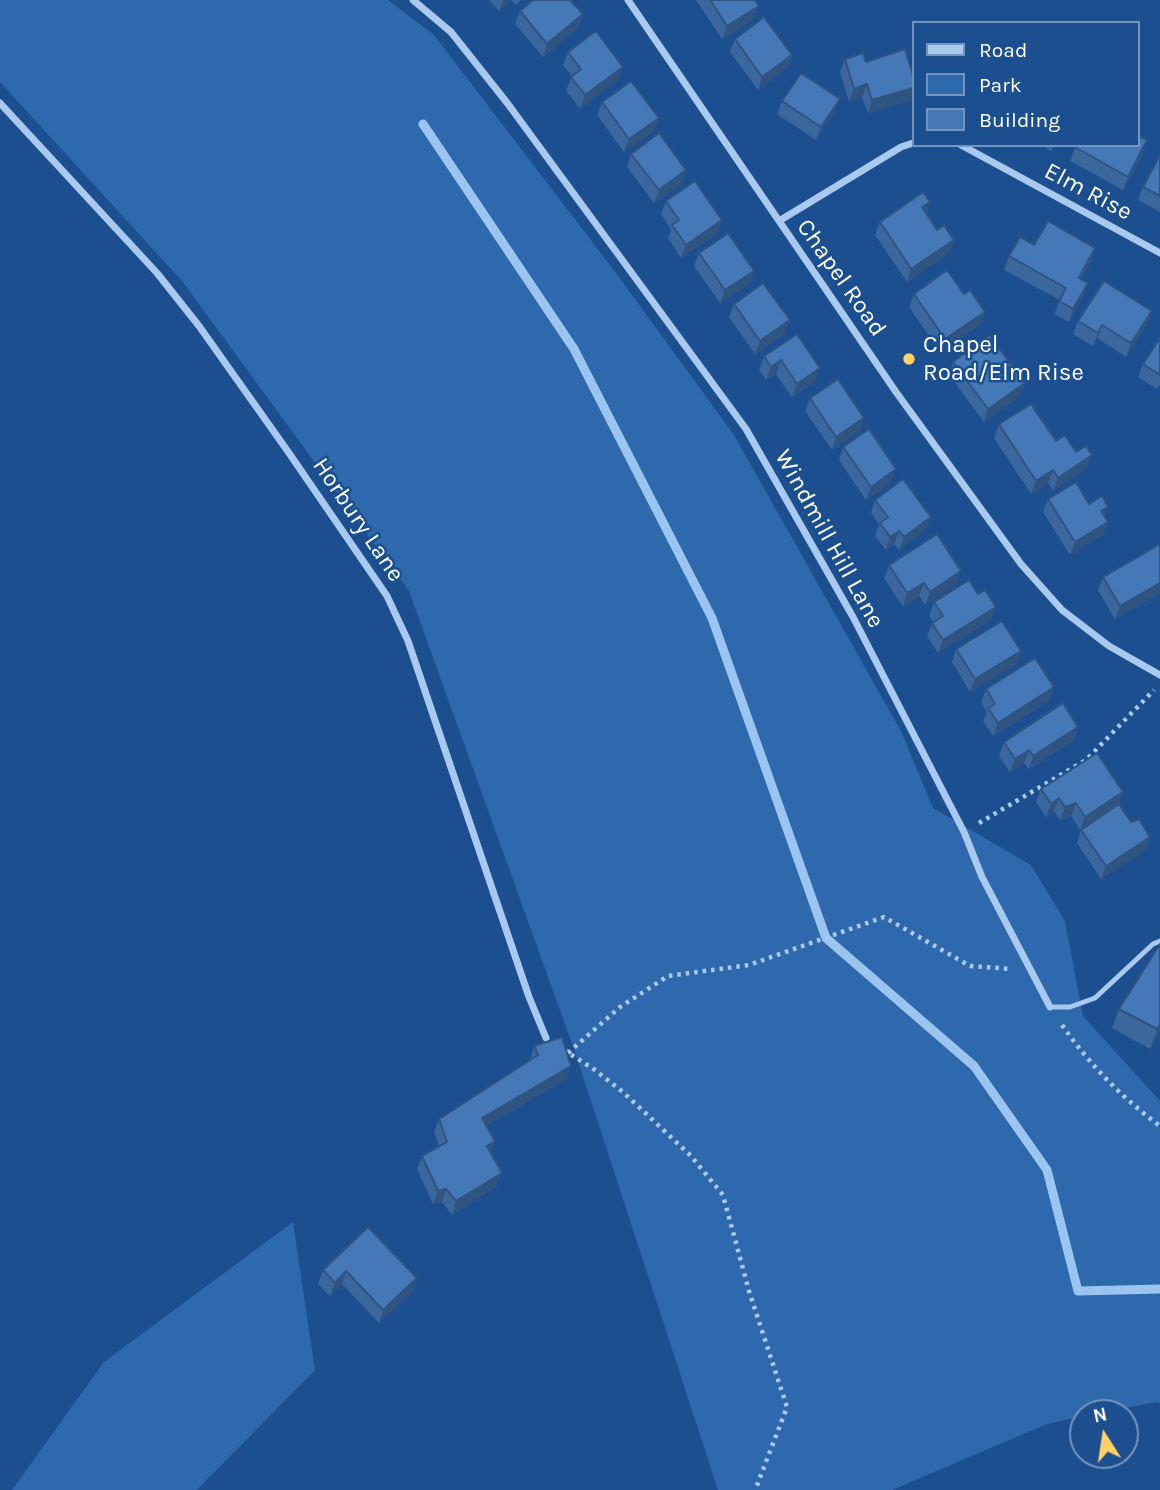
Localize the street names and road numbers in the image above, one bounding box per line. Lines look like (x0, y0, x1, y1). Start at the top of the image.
street label: Elm Rise (1039, 157, 1137, 227)
street label: Chapel Road (790, 214, 892, 342)
street label: Windmill Hill Lane (768, 445, 890, 633)
street label: Horbury Lane (306, 453, 410, 587)

